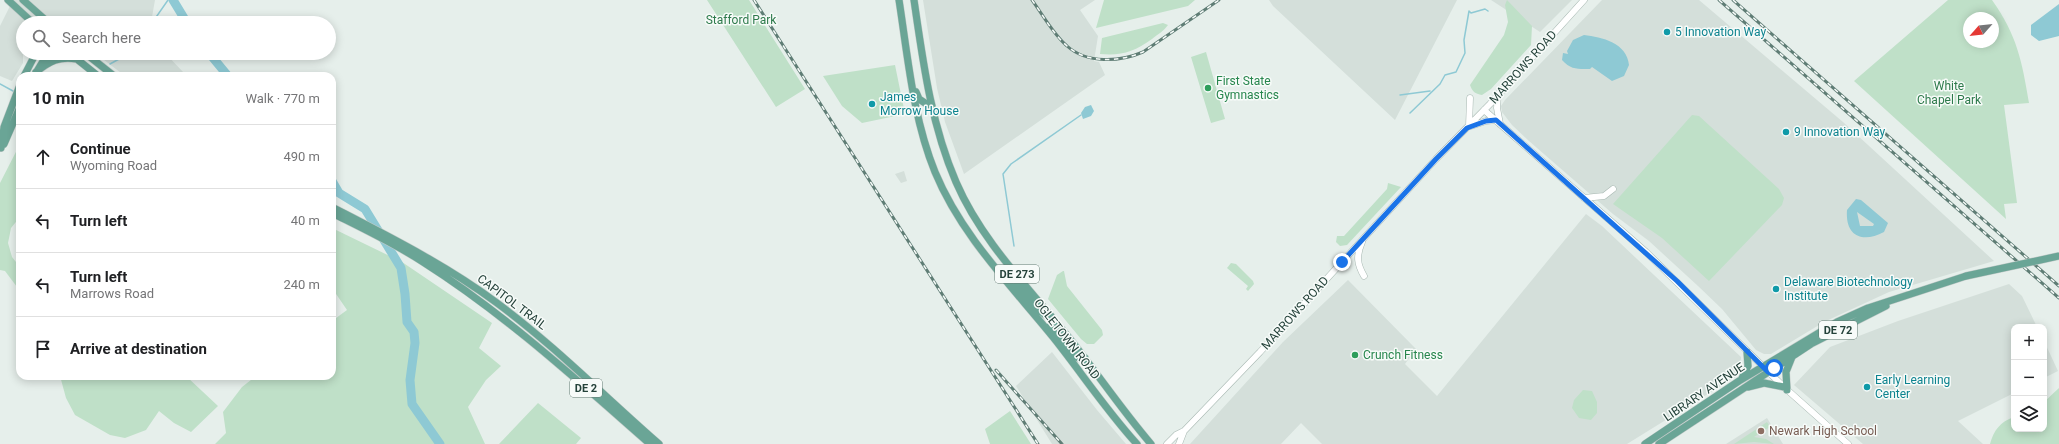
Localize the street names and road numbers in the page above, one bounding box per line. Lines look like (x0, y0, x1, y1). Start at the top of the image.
street label: MARROWS ROAD (1487, 28, 1560, 106)
road number: DE 273 (995, 265, 1039, 283)
street label: CAPITOL TRAIL (475, 271, 550, 333)
street label: MARROWS ROAD (1259, 274, 1332, 352)
street label: OGLETOWN ROAD (1031, 296, 1103, 382)
road number: DE 72 (1819, 321, 1857, 339)
street label: LIBRARY AVENUE (1661, 360, 1747, 424)
road number: DE 2 (570, 379, 602, 397)

